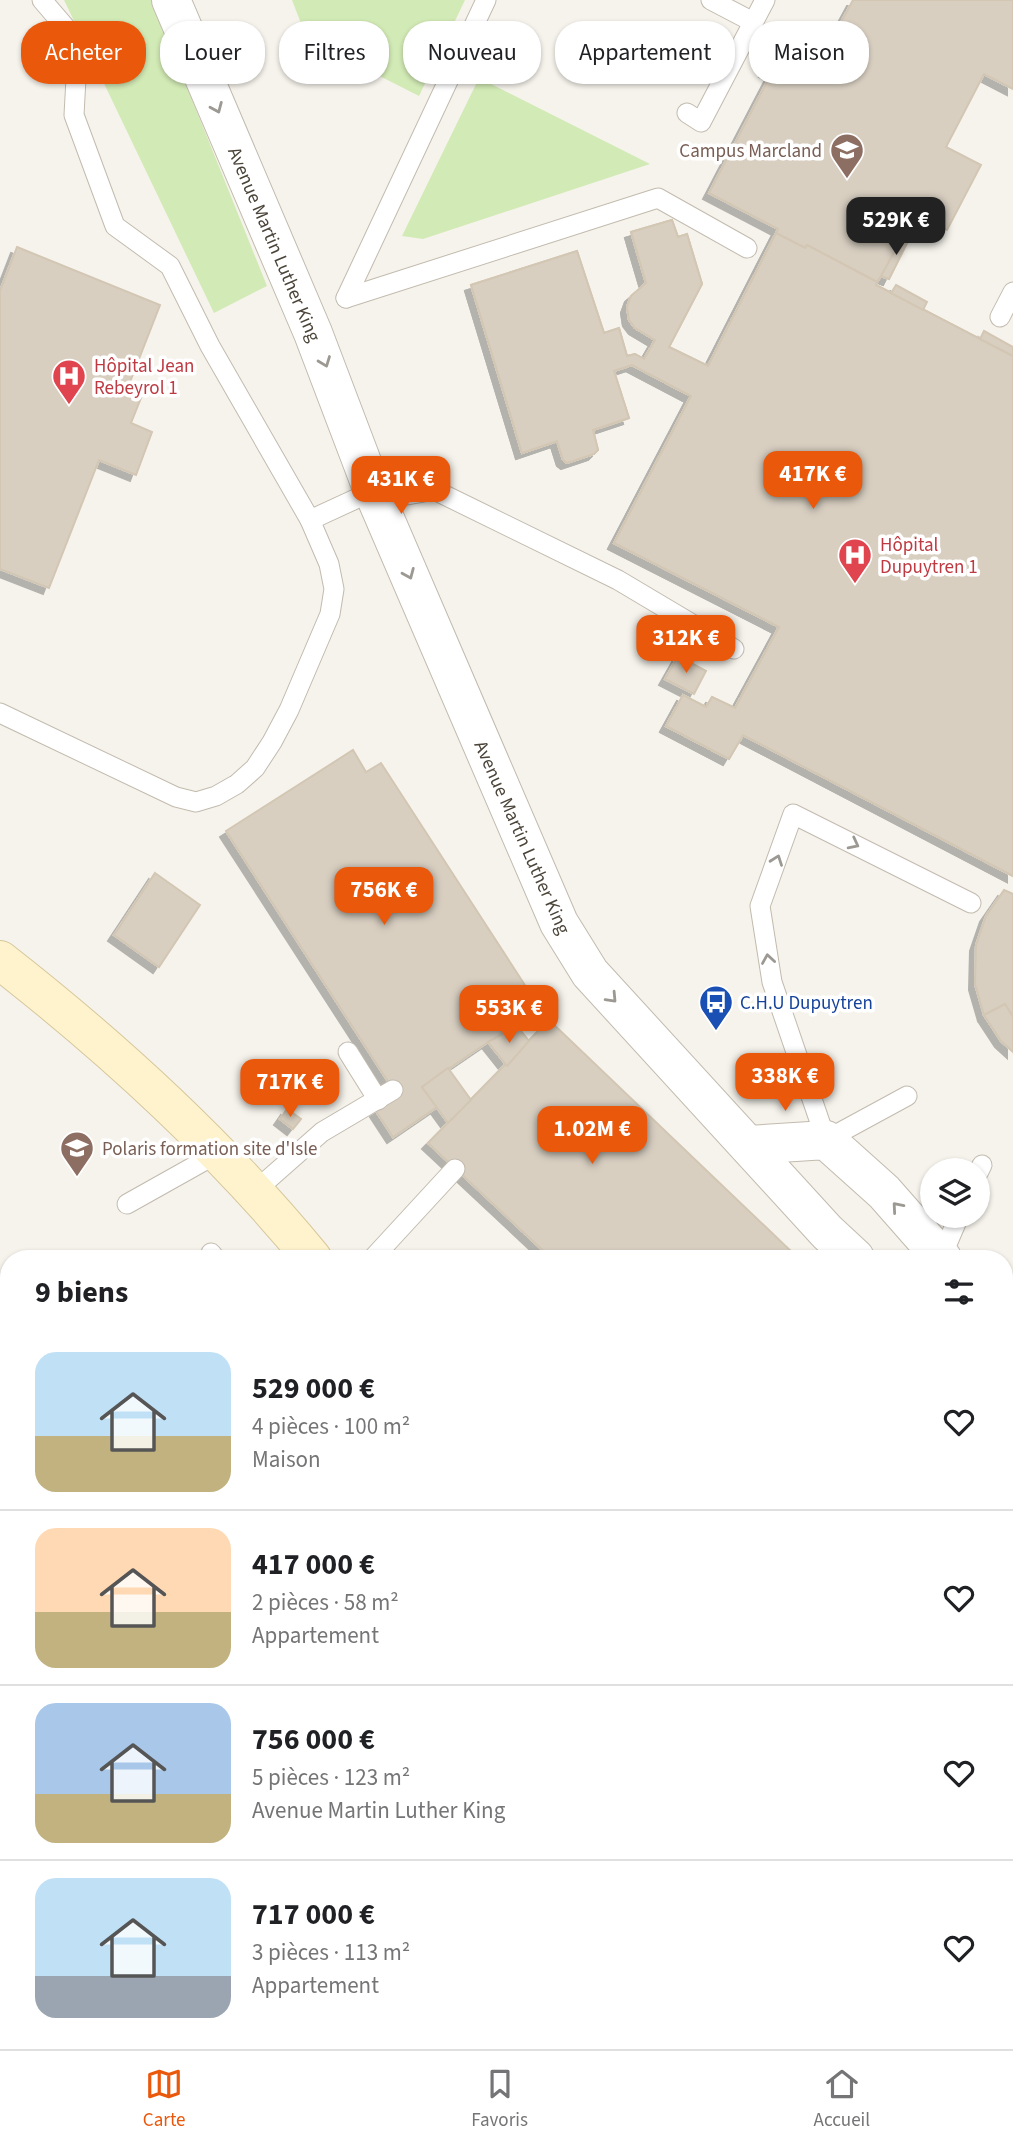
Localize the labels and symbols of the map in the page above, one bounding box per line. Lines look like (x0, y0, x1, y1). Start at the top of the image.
one-way arrow (209, 101, 223, 113)
school or university icon: Campus Marcland (828, 131, 866, 180)
place label: Campus Marcland (679, 138, 822, 165)
street label: Avenue Martin Luther King (220, 143, 327, 347)
pin: 529K € (839, 198, 953, 257)
place label: Hôpital Jean Rebeyrol 1 (94, 353, 194, 402)
one-way arrow (316, 356, 330, 368)
hospital icon: Hôpital Jean Rebeyrol 1 (50, 357, 88, 406)
pin: 417K € (756, 452, 870, 511)
pin: 431K € (344, 456, 458, 516)
place label: Hôpital Dupuytren 1 (880, 532, 978, 581)
hospital icon: Hôpital Dupuytren 1 (836, 536, 874, 585)
one-way arrow (401, 566, 415, 579)
pin: 312K € (629, 616, 743, 675)
street label: Avenue Martin Luther King (467, 737, 577, 939)
one-way arrow (847, 836, 859, 850)
one-way arrow (768, 854, 782, 866)
pin: 756K € (327, 867, 441, 927)
one-way arrow (761, 953, 776, 964)
bus stop icon: C.H.U Dupuytren (697, 983, 735, 1032)
pin: 553K € (452, 986, 566, 1045)
one-way arrow (604, 990, 617, 1003)
place label: C.H.U Dupuytren (740, 990, 873, 1017)
pin: 338K € (728, 1054, 842, 1113)
pin: 717K € (233, 1060, 347, 1119)
pin: 1.02M € (527, 1106, 657, 1166)
school or university icon: Polaris formation site d'Isle (58, 1129, 96, 1178)
place label: Polaris formation site d'Isle (102, 1136, 317, 1163)
one-way arrow (893, 1202, 905, 1215)

